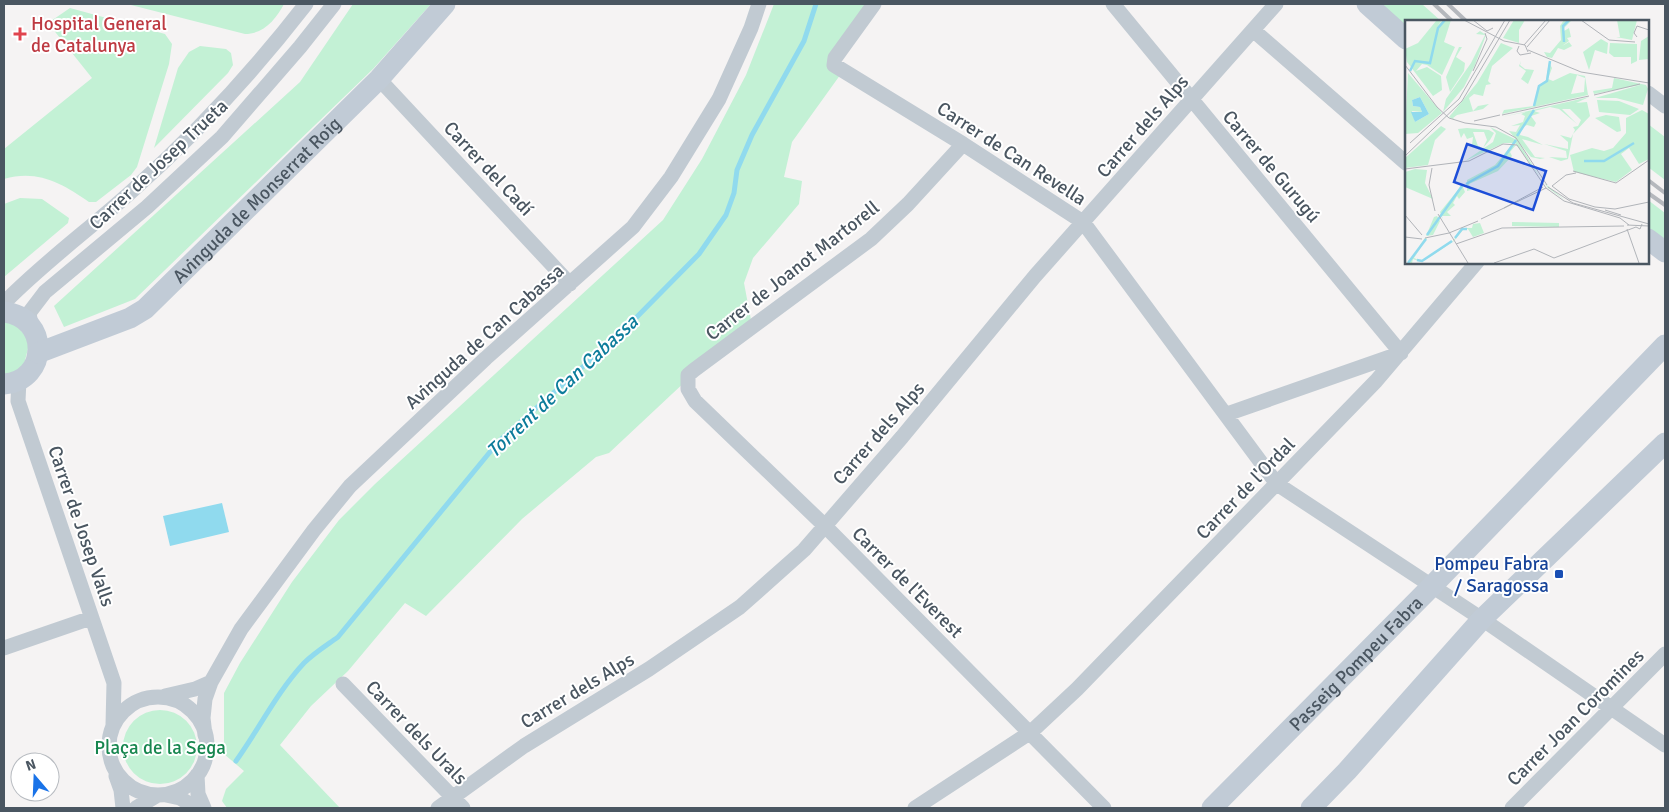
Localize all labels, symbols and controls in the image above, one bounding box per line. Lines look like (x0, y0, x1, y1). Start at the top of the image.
place label: Hospital General de Catalunya (31, 12, 167, 58)
inset map (1405, 20, 1649, 264)
marker: Hospital General de Catalunya (13, 27, 27, 41)
street label: Carrer dels Alps (1092, 70, 1194, 183)
street label: Carrer de Josep Trueta (84, 94, 233, 235)
street label: Carrer de Can Revella (932, 97, 1091, 211)
street label: Carrer de Gurugú (1217, 106, 1325, 228)
street label: Avinguda de Monserrat Roig (168, 112, 346, 289)
street label: Carrer del Cadí (438, 116, 539, 222)
street label: Carrer de Joanot Martorell (701, 196, 884, 346)
street label: Avinguda de Can Cabassa (400, 259, 569, 414)
water label: Torrent de Can Cabassa (481, 309, 644, 463)
street label: Carrer dels Alps (828, 377, 930, 490)
street label: Carrer de l'Ordal (1191, 433, 1300, 545)
street label: Carrer de Josep Valls (42, 443, 120, 610)
street label: Carrer de l'Everest (847, 522, 968, 644)
place label: Pompeu Fabra / Saragossa (1434, 552, 1549, 598)
marker: Pompeu Fabra / Saragossa (1553, 568, 1565, 580)
street label: Passeig Pompeu Fabra (1284, 591, 1428, 736)
street label: Carrer Joan Coromines (1502, 644, 1649, 791)
street label: Carrer dels Alps (516, 648, 639, 734)
street label: Carrer dels Urals (360, 675, 472, 790)
park label: Plaça de la Sega (94, 736, 226, 760)
north arrow (10, 752, 60, 802)
text: N (24, 756, 38, 775)

